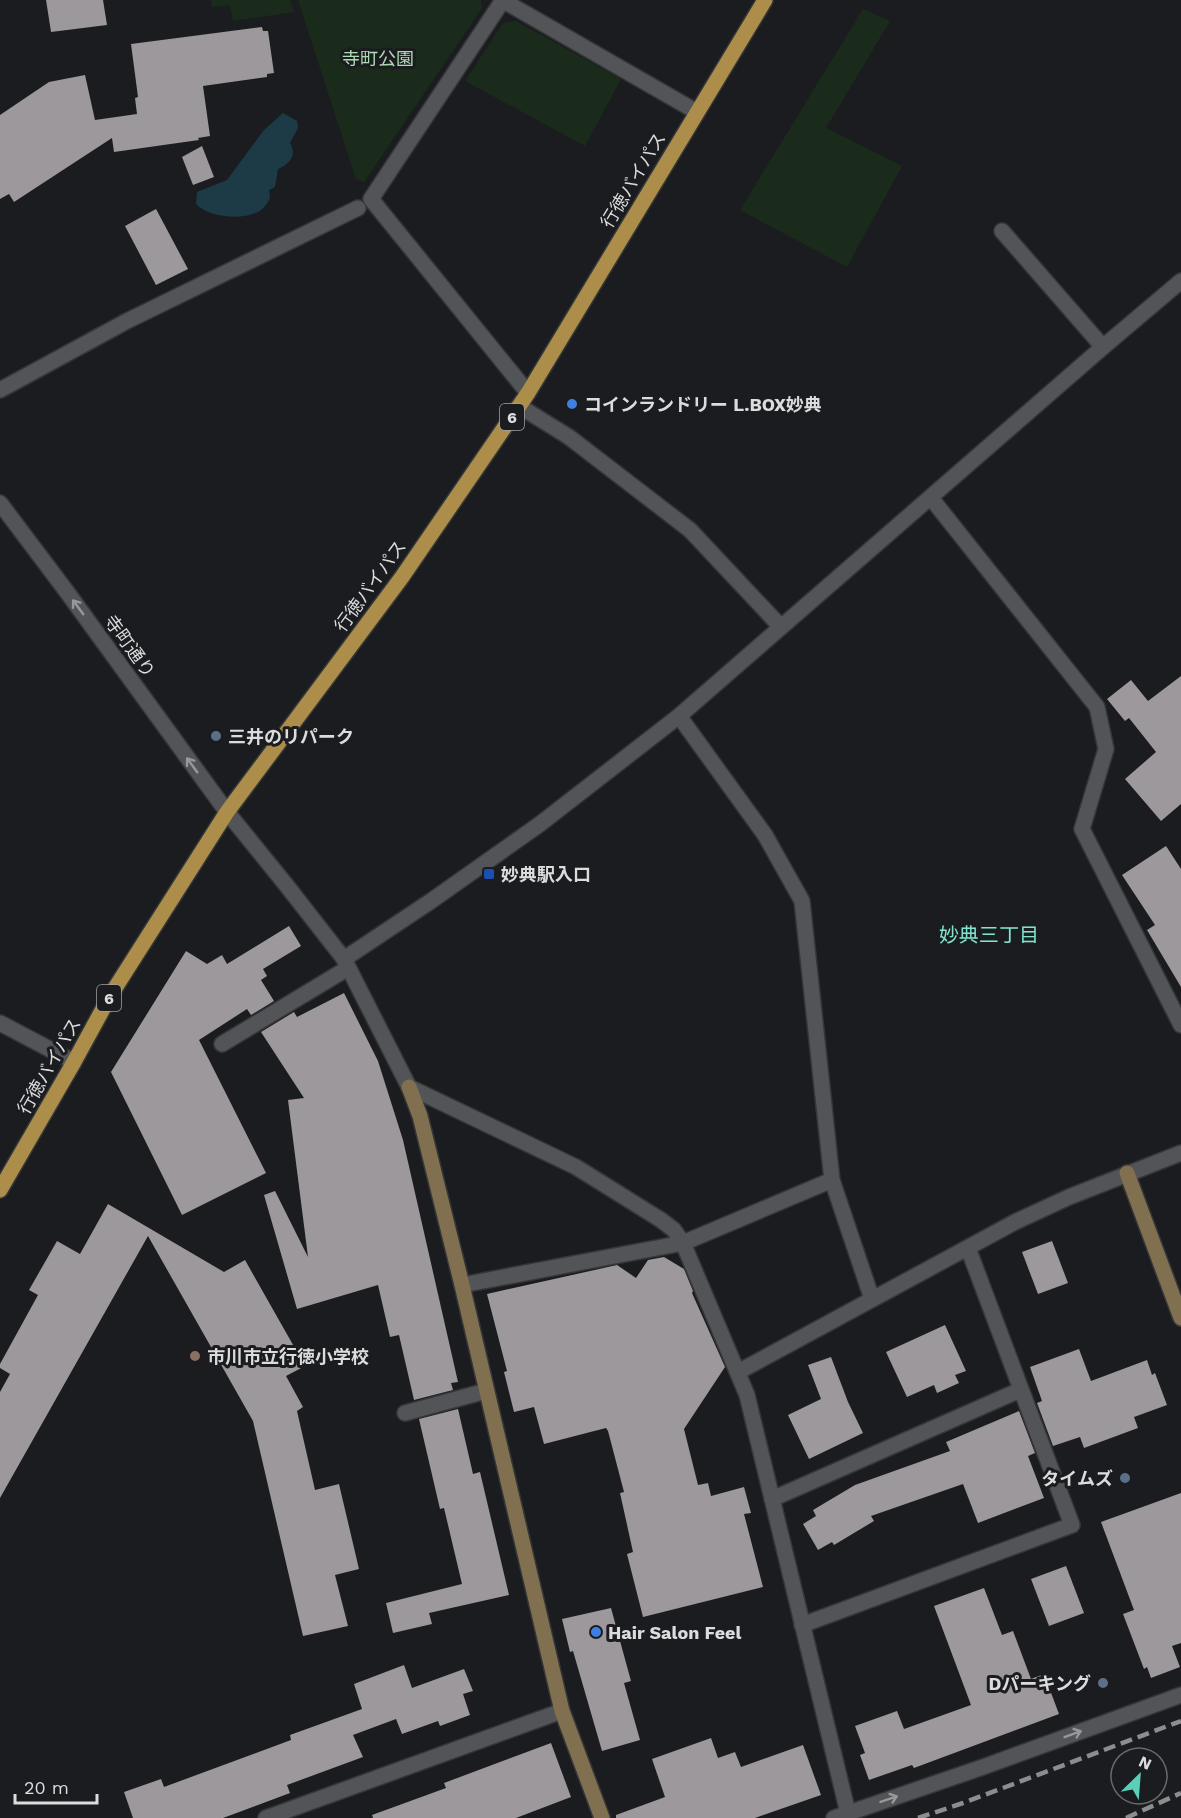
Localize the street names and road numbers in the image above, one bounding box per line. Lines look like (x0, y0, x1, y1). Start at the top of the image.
street label: 行徳バイパス (596, 128, 670, 232)
road number: 6 (500, 404, 524, 430)
street label: 行徳バイパス (330, 536, 410, 636)
street label: 寺町通り (100, 611, 160, 681)
road number: 6 (97, 985, 121, 1011)
street label: 行徳バイパス (13, 1014, 85, 1118)

